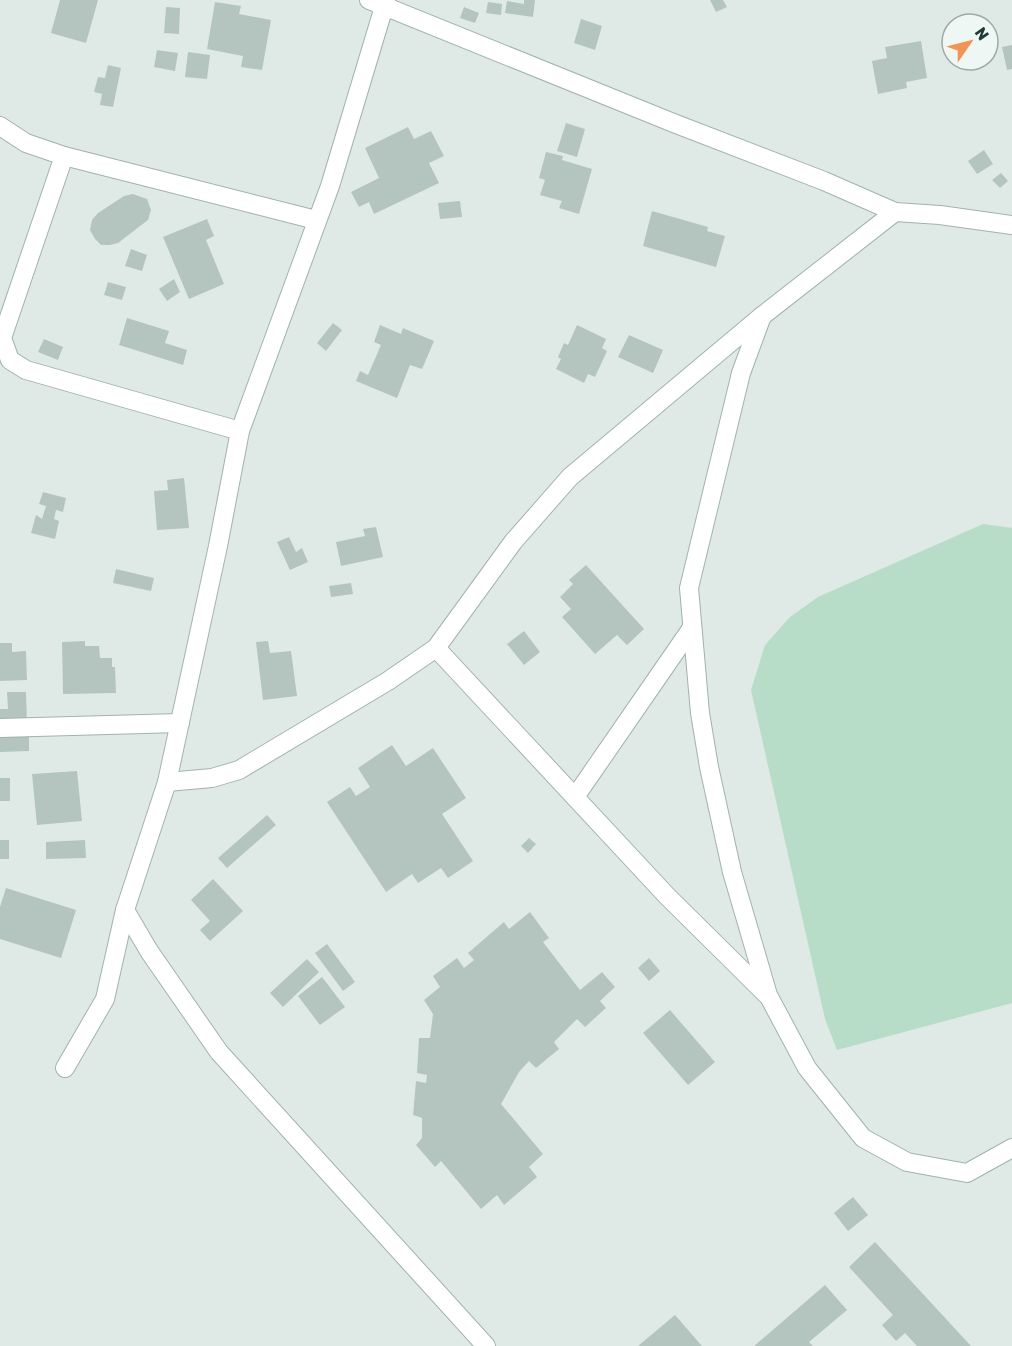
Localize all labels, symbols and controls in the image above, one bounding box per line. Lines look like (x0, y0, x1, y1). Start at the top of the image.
north arrow (940, 12, 1000, 72)
text: N (971, 24, 993, 44)

